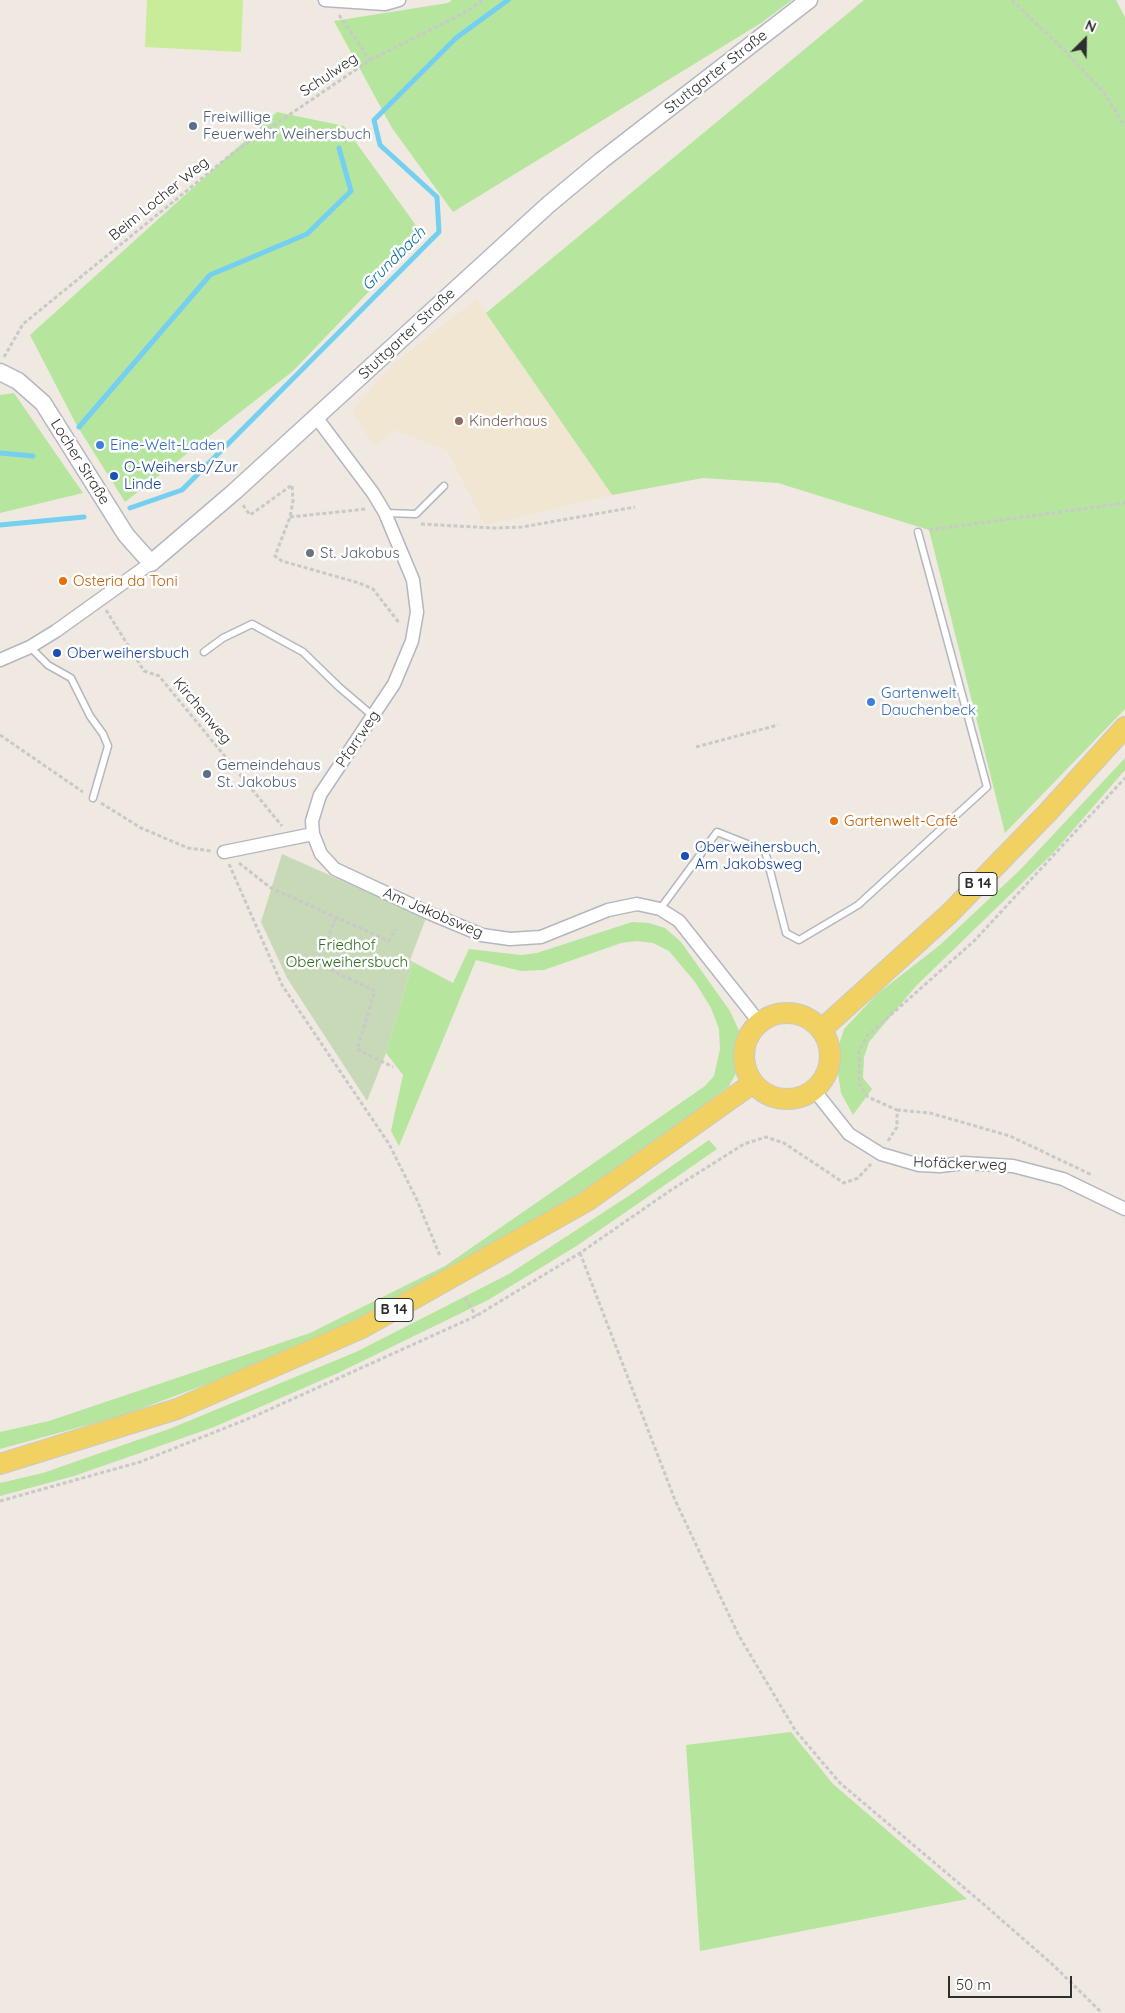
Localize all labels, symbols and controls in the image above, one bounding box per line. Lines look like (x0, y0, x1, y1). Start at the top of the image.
north arrow (1060, 15, 1110, 65)
text: N (1083, 16, 1099, 36)
street label: Stuttgarter Straße (661, 26, 771, 118)
street label: Schulweg (297, 49, 361, 101)
place label: Freiwillige Feuerwehr Weihersbuch (203, 108, 371, 143)
marker: Freiwillige Feuerwehr Weihersbuch (187, 120, 199, 132)
street label: Beim Locher Weg (106, 153, 212, 245)
water label: Grundbach (358, 223, 430, 295)
street label: Stuttgarter Straße (355, 285, 459, 383)
place label: Kinderhaus (469, 412, 547, 430)
marker: Kinderhaus (453, 415, 465, 427)
street label: Locher Straße (47, 416, 113, 508)
place label: Eine-Welt-Laden (110, 436, 225, 454)
marker: Eine-Welt-Laden (94, 439, 106, 451)
place label: O-Weihersb/Zur Linde (124, 458, 238, 493)
marker: O-Weihersb/Zur Linde (108, 470, 120, 482)
place label: St. Jakobus (320, 544, 399, 562)
marker: St. Jakobus (304, 547, 316, 559)
place label: Osteria da Toni (73, 572, 178, 590)
marker: Osteria da Toni (57, 575, 69, 587)
place label: Oberweihersbuch (67, 644, 189, 662)
marker: Oberweihersbuch (51, 647, 63, 659)
street label: Kirchenweg (169, 674, 235, 748)
place label: Gartenwelt Dauchenbeck (881, 684, 976, 719)
marker: Gartenwelt Dauchenbeck (865, 696, 877, 708)
street label: Pfarrweg (332, 707, 384, 771)
place label: Gemeindehaus St. Jakobus (217, 756, 321, 791)
marker: Gemeindehaus St. Jakobus (201, 768, 213, 780)
place label: Gartenwelt-Café (844, 812, 958, 830)
marker: Gartenwelt-Café (828, 815, 840, 827)
place label: Oberweihersbuch, Am Jakobsweg (695, 838, 820, 873)
marker: Oberweihersbuch, Am Jakobsweg (679, 850, 691, 862)
road number: B 14 (959, 872, 997, 896)
street label: Am Jakobsweg (380, 884, 486, 942)
park label: Friedhof Oberweihersbuch (286, 936, 408, 971)
street label: Hofäckerweg (913, 1153, 1007, 1175)
road number: B 14 (375, 1298, 413, 1322)
scale bar (950, 1966, 1074, 1998)
text: 50 m (956, 1975, 991, 1994)

